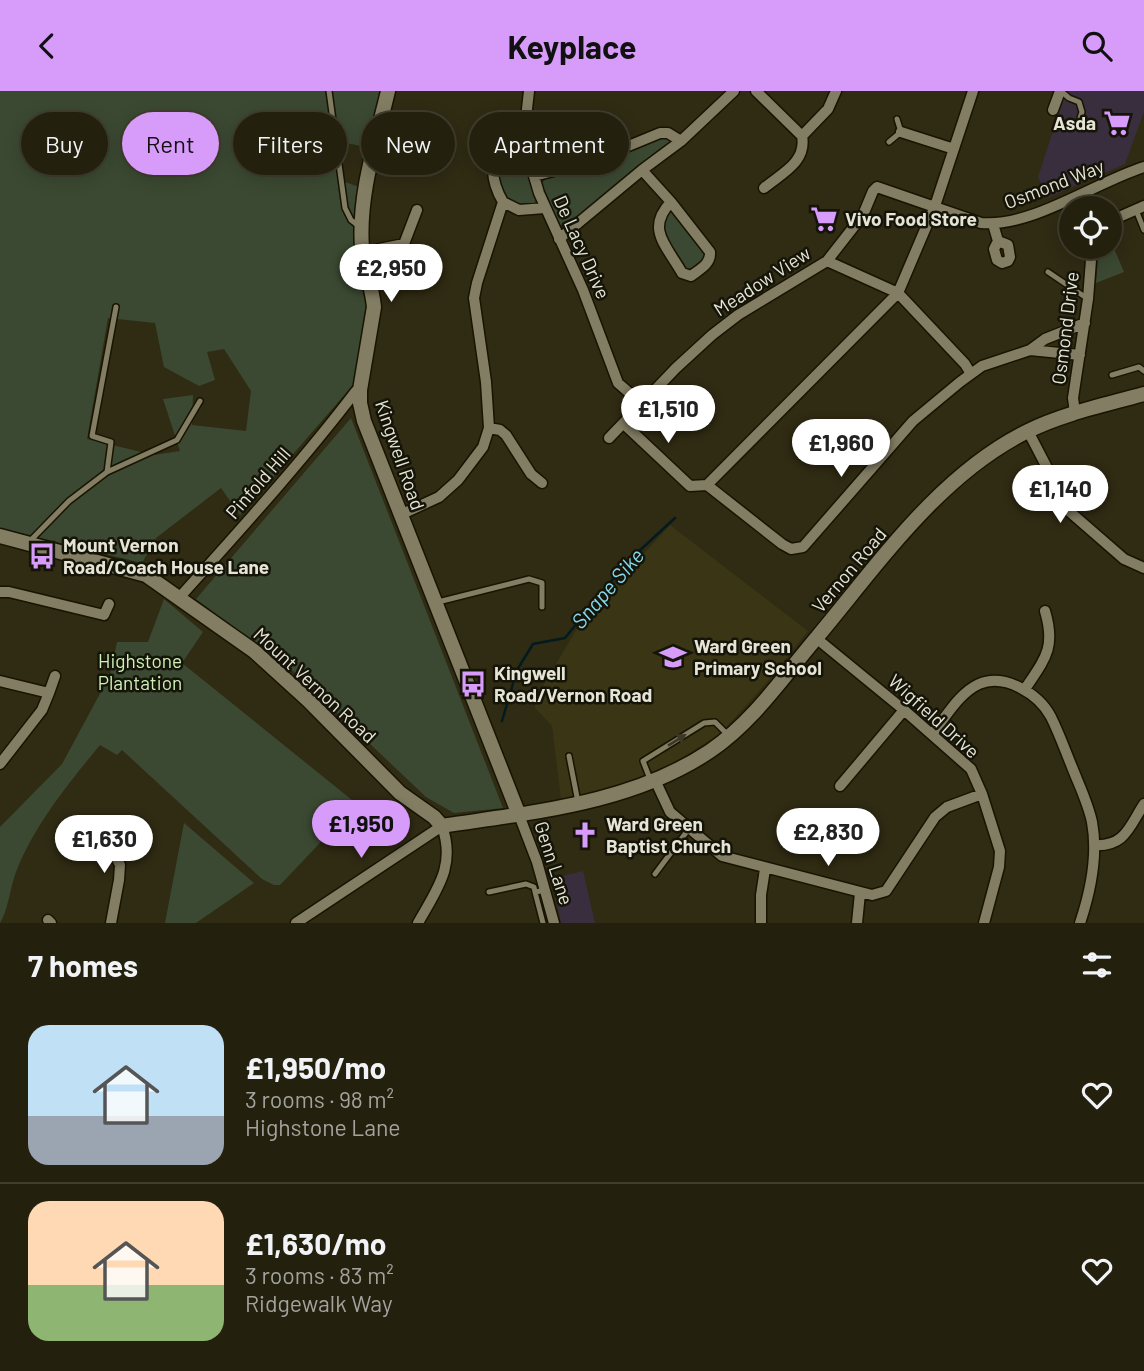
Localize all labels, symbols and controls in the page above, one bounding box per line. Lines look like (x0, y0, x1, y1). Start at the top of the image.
icon: back (28, 27, 66, 65)
text: Keyplace (508, 27, 636, 65)
icon: search (1078, 27, 1116, 65)
supermarket icon: Asda (1102, 108, 1132, 138)
place label: Asda (1053, 111, 1096, 134)
chip: Buy (21, 112, 108, 175)
chip: Rent (122, 112, 219, 175)
chip: Filters (233, 112, 347, 175)
chip: New (361, 112, 455, 175)
chip: Apartment (469, 112, 629, 175)
street label: Osmond Way (1001, 154, 1107, 213)
street label: De Lacy Drive (549, 191, 616, 302)
map controls (1059, 196, 1122, 259)
button: locate (1059, 196, 1122, 259)
supermarket icon: Vivo Food Store (809, 204, 839, 234)
place label: Vivo Food Store (845, 207, 977, 230)
street label: Meadow View (709, 241, 815, 320)
pin: £2,950 (334, 245, 448, 304)
text: £2,950 (356, 253, 426, 281)
street label: Osmond Drive (1046, 270, 1083, 386)
pin: £1,510 (611, 385, 725, 445)
text: £1,510 (637, 394, 699, 422)
street label: Kingwell Road (371, 397, 430, 513)
pin: £1,960 (784, 419, 898, 479)
text: £1,960 (808, 428, 874, 456)
street label: Pinfold Hill (220, 442, 295, 523)
pin: £1,140 (1003, 465, 1117, 525)
text: £1,140 (1028, 474, 1092, 502)
street label: Vernon Road (806, 523, 891, 617)
place label: Mount Vernon Road/Coach House Lane (63, 533, 269, 578)
bus stop icon: Mount Vernon Road/Coach House Lane (27, 541, 57, 571)
water label: Snape Sike (565, 543, 648, 633)
street label: Mount Vernon Road (249, 622, 381, 747)
place label: Ward Green Primary School (694, 634, 822, 679)
school or university icon: Ward Green Primary School (658, 642, 688, 672)
park label: Highstone Plantation (98, 649, 182, 694)
place label: Kingwell Road/Vernon Road (494, 661, 652, 706)
bus stop icon: Kingwell Road/Vernon Road (458, 669, 488, 699)
street label: Wigfield Drive (884, 669, 985, 762)
one-way arrow (668, 733, 687, 746)
pin: £1,950 (304, 801, 418, 860)
text: £1,950 (328, 809, 394, 837)
pin: £2,830 (771, 809, 885, 868)
place label: Ward Green Baptist Church (606, 812, 731, 857)
pin: £1,630 (47, 815, 161, 875)
text: £2,830 (792, 817, 864, 845)
street label: Genn Lane (530, 818, 579, 908)
church icon: Ward Green Baptist Church (570, 820, 600, 850)
text: £1,630 (71, 824, 137, 852)
icon: filters (1078, 946, 1116, 984)
text: 7 homes (28, 947, 138, 983)
text: £1,950/mo (245, 1049, 386, 1085)
icon: home (84, 1053, 168, 1137)
icon: heart (1078, 1076, 1116, 1114)
text: 3 rooms · 98 m² (245, 1085, 394, 1113)
text: Highstone Lane (245, 1113, 401, 1141)
text: £1,630/mo (245, 1225, 386, 1261)
icon: home (84, 1229, 168, 1313)
icon: heart (1078, 1252, 1116, 1290)
text: 3 rooms · 83 m² (245, 1261, 394, 1289)
text: Ridgewalk Way (245, 1289, 393, 1317)

